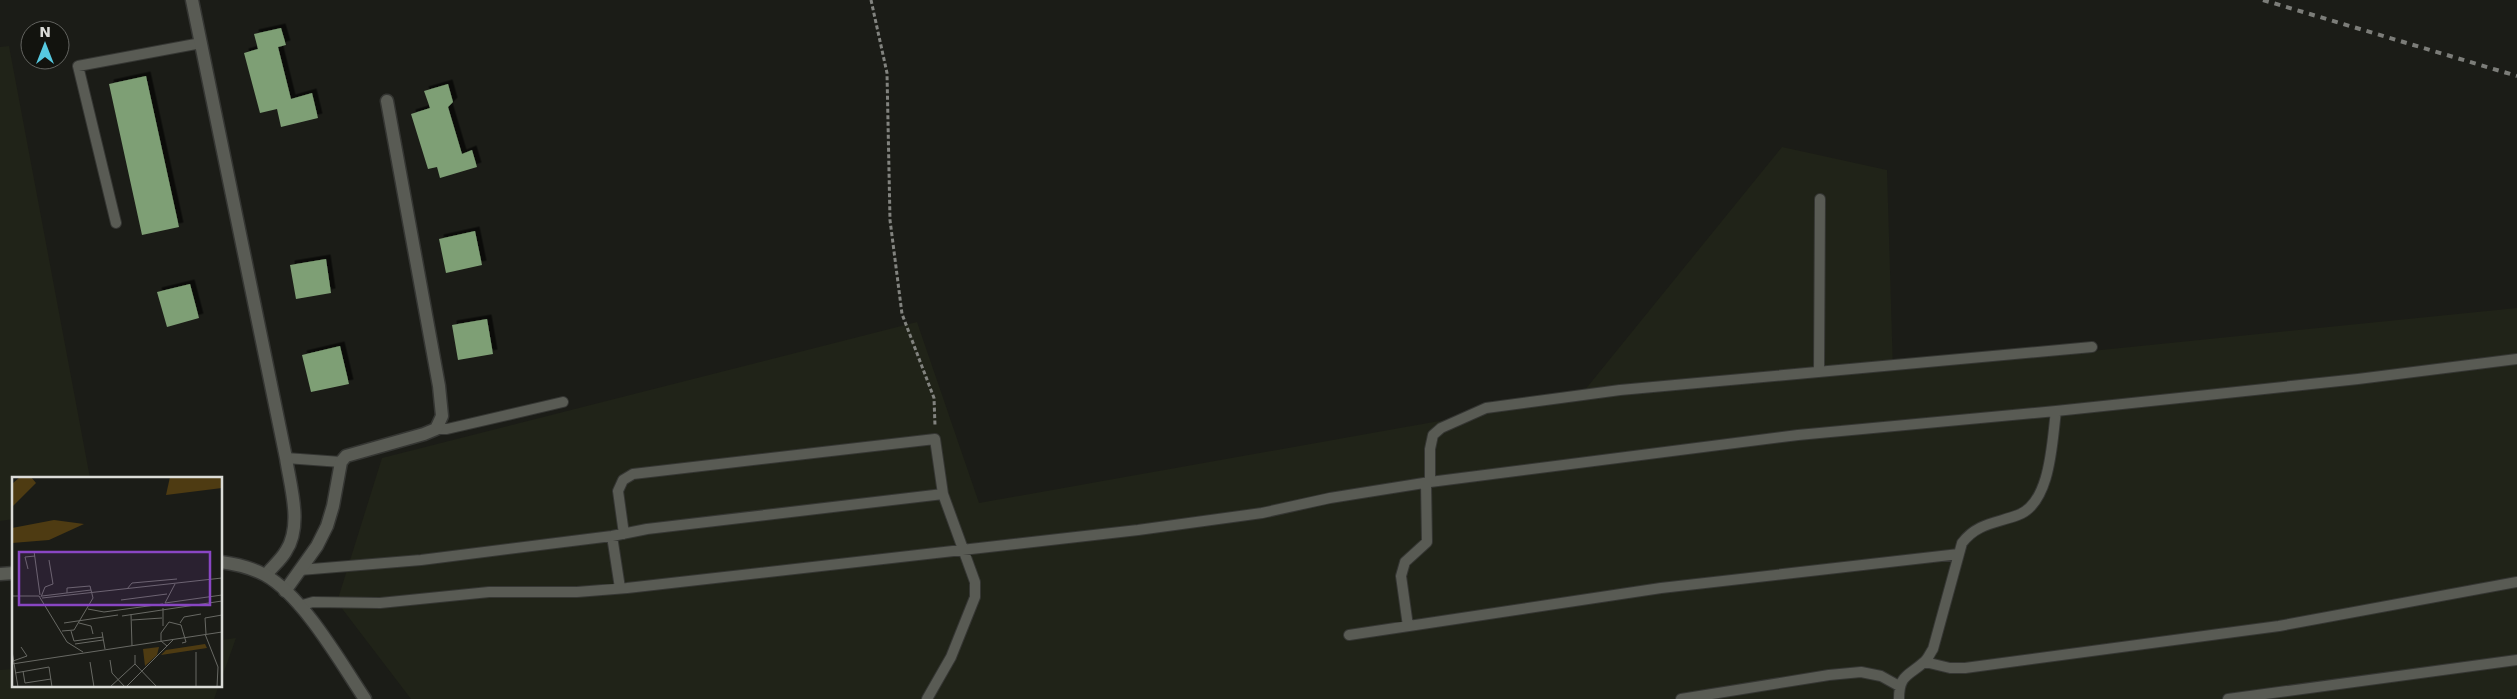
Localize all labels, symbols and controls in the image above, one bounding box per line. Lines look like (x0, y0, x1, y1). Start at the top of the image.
north arrow (20, 20, 70, 70)
text: N (39, 24, 51, 40)
inset map (12, 477, 222, 686)

